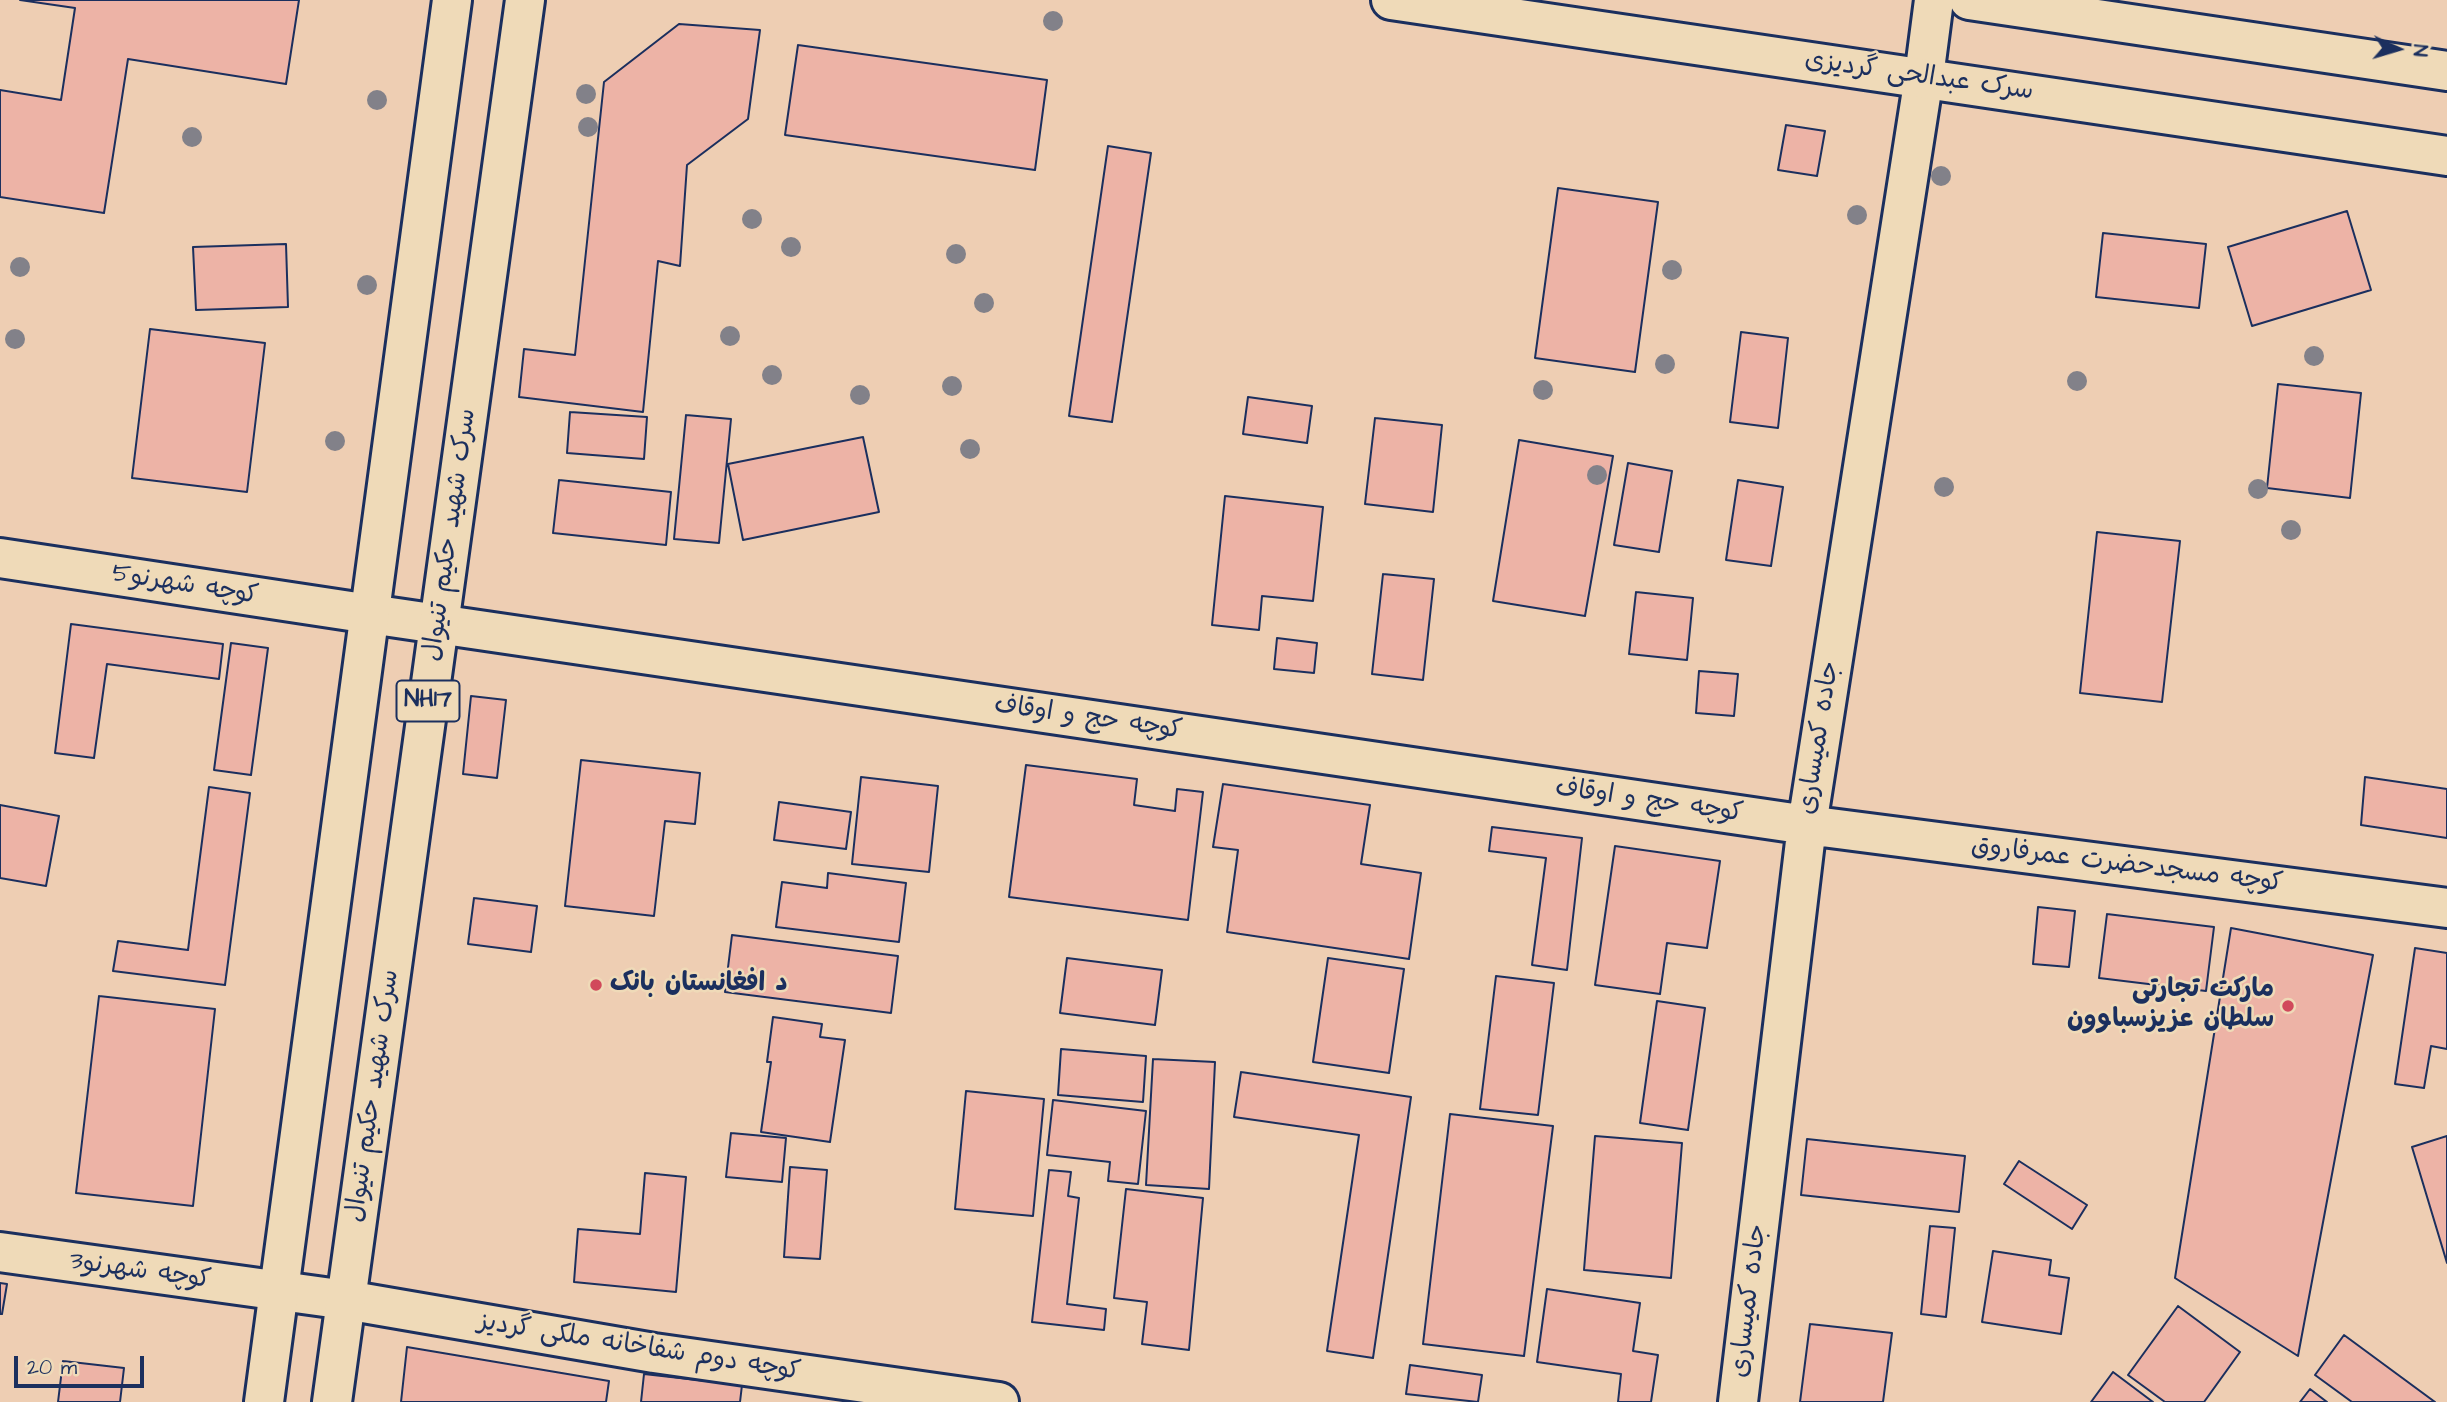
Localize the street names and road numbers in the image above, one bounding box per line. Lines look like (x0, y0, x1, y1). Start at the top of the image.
street label: سرک عبدالحی گردیزی (1803, 46, 2035, 108)
street label: سرک شهید حکیم تنیوال (418, 407, 484, 663)
street label: کوچه شهرنو5 (110, 559, 260, 613)
street label: جاده کمیساری (1793, 659, 1847, 817)
road number: NH17 (396, 680, 460, 722)
street label: کوچه حج و اوقاف (992, 690, 1184, 748)
street label: کوچه حج و اوقاف (1553, 773, 1745, 831)
street label: کوچه مسجدحضرت عمرفاروق (1969, 831, 2285, 901)
street label: سرک شهید حکیم تنیوال (341, 968, 407, 1224)
street label: جاده کمیساری (1725, 1222, 1775, 1380)
street label: کوچه شهرنو3 (67, 1247, 213, 1297)
street label: کوچه دوم شفاخانه ملکی گردیز (475, 1307, 803, 1389)

